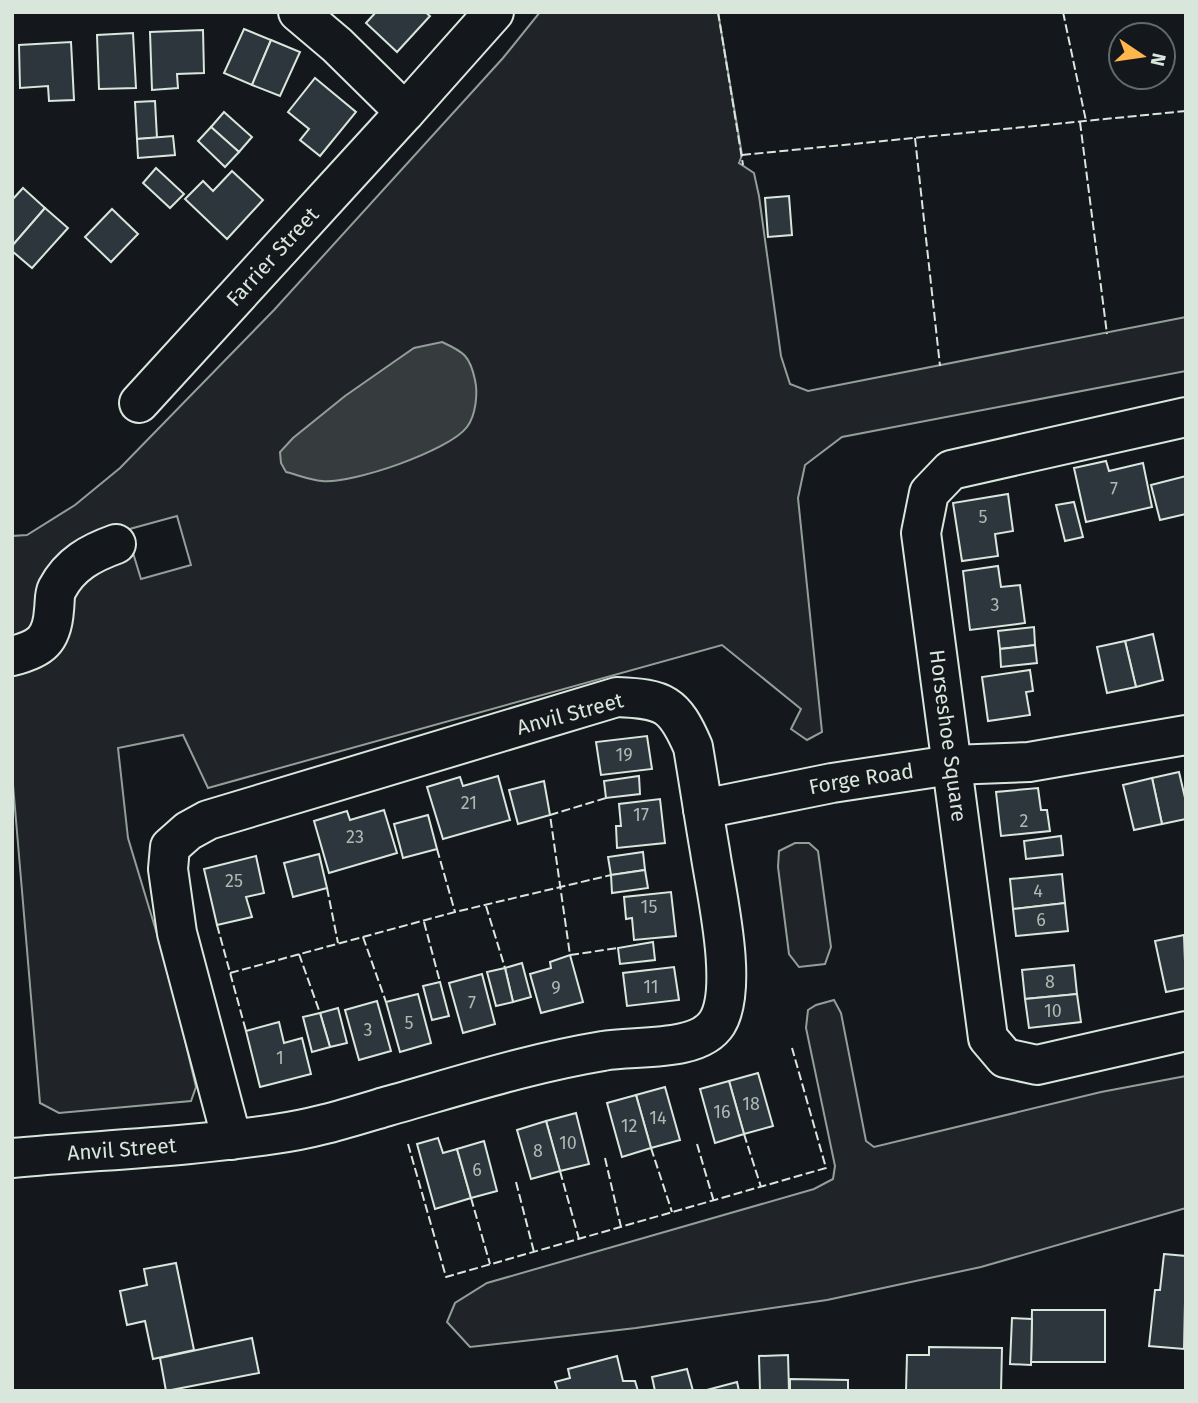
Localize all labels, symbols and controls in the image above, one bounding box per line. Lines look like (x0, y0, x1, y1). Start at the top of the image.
north arrow (1107, 21, 1177, 91)
text: N (1145, 51, 1171, 68)
street label: Farrier Street (221, 202, 325, 312)
house number: 7 (1110, 478, 1118, 500)
house number: 5 (978, 506, 988, 528)
house number: 3 (991, 594, 999, 616)
street label: Horseshoe Square (924, 648, 972, 823)
street label: Anvil Street (514, 687, 626, 741)
house number: 19 (615, 744, 633, 766)
street label: Forge Road (806, 758, 915, 800)
house number: 21 (461, 792, 477, 814)
house number: 17 (633, 804, 649, 826)
house number: 2 (1020, 810, 1029, 832)
house number: 23 (346, 826, 364, 848)
house number: 25 (225, 870, 243, 892)
house number: 4 (1033, 880, 1043, 902)
house number: 15 (641, 896, 657, 918)
house number: 6 (1036, 909, 1046, 931)
house number: 8 (1045, 971, 1055, 993)
house number: 11 (643, 976, 659, 998)
house number: 9 (551, 977, 561, 999)
house number: 7 (468, 992, 476, 1014)
house number: 10 (1044, 1000, 1062, 1022)
house number: 5 (404, 1012, 414, 1034)
house number: 3 (364, 1019, 372, 1041)
house number: 1 (276, 1047, 284, 1069)
house number: 18 (742, 1093, 760, 1115)
house number: 16 (713, 1101, 731, 1123)
house number: 14 (649, 1107, 667, 1129)
house number: 12 (621, 1115, 637, 1137)
street label: Anvil Street (66, 1132, 178, 1166)
house number: 10 (559, 1132, 577, 1154)
house number: 8 (533, 1140, 543, 1162)
house number: 6 (472, 1159, 482, 1181)

